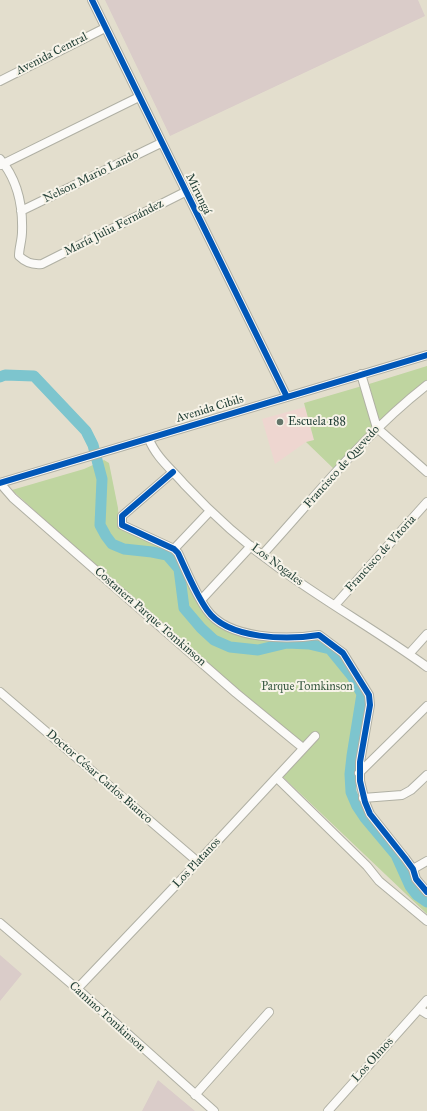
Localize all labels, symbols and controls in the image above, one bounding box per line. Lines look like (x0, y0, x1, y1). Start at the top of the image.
street label: Avenida Central (14, 30, 90, 78)
street label: Nelson Mario Lando (41, 148, 141, 206)
street label: Mirungá (182, 171, 214, 217)
street label: María Julia Fernández (62, 197, 166, 259)
street label: Avenida Cibils (175, 392, 245, 426)
place label: Escuela 188 (288, 415, 346, 429)
marker: Escuela 188 (275, 417, 285, 427)
street label: Francisco de Quevedo (301, 423, 383, 511)
street label: Francisco de Vitoria (343, 513, 419, 595)
street label: Los Nogales (248, 541, 306, 589)
street label: Costanera Parque Tomkinson (91, 565, 209, 669)
park label: Parque Tomkinson (261, 680, 353, 694)
street label: Doctor César Carlos Bianco (43, 727, 155, 827)
street label: Los Platanos (170, 835, 224, 891)
street label: Camino Tomkinson (66, 979, 148, 1055)
street label: Los Olmos (349, 1035, 397, 1085)

